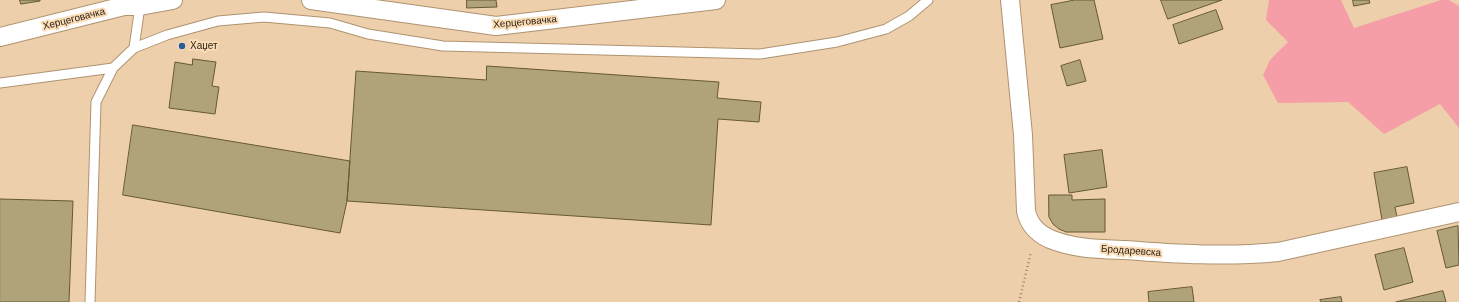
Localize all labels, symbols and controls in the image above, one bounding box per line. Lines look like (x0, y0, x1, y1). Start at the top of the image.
street label: Херцеговачка (42, 5, 106, 33)
street label: Херцеговачка (493, 13, 557, 31)
place label: Хаџет (190, 40, 218, 52)
marker: Хаџет (177, 41, 187, 51)
street label: Бродаревска (1100, 243, 1162, 259)

